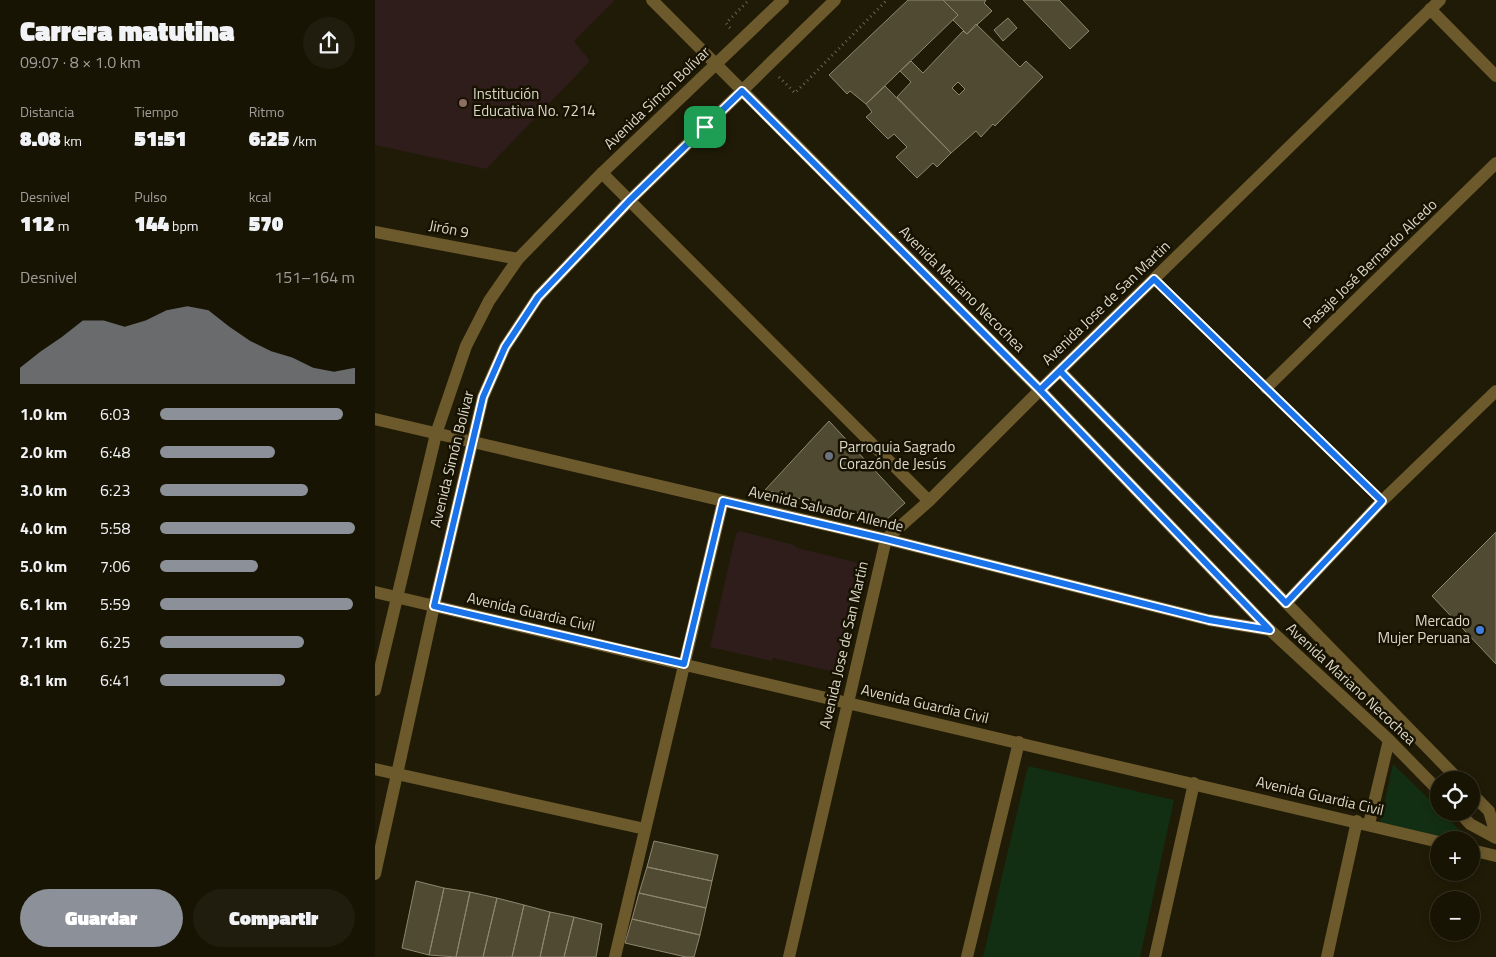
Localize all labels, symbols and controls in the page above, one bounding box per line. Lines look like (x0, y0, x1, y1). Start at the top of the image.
text: Carrera matutina (20, 9, 235, 52)
button: share (303, 17, 355, 69)
street label: Avenida Simón Bolívar (598, 41, 715, 155)
text: 09:07 · 8 × 1.0 km (20, 50, 141, 74)
place label: Institución Educativa No. 7214 (473, 82, 596, 122)
marker: Institución Educativa No. 7214 (457, 97, 469, 109)
text: Distancia (20, 101, 74, 122)
text: Tiempo (134, 101, 178, 122)
text: Ritmo (249, 101, 284, 122)
pin (684, 106, 726, 148)
icon: arrive (691, 113, 719, 141)
text: 8.08 (20, 122, 61, 154)
text: 51:51 (134, 122, 187, 154)
text: 6:25 (249, 122, 289, 154)
text: km (61, 130, 82, 151)
text: /km (289, 130, 317, 151)
text: Desnivel (20, 186, 70, 207)
text: Pulso (134, 186, 167, 207)
text: kcal (249, 186, 272, 207)
street label: Pasaje José Bernardo Alcedo (1297, 193, 1442, 334)
text: 112 (20, 207, 55, 239)
text: 144 (134, 207, 169, 239)
text: 570 (249, 207, 283, 239)
street label: Jirón 9 (427, 213, 471, 244)
text: m (55, 215, 69, 236)
text: bpm (169, 215, 199, 236)
street label: Avenida Mariano Necochea (894, 220, 1031, 357)
street label: Avenida Jose de San Martin (1036, 235, 1175, 370)
text: Desnivel (20, 265, 77, 289)
text: 151–164 m (274, 265, 355, 289)
street label: Avenida Simón Bolívar (423, 388, 480, 530)
text: 1.0 km (20, 402, 67, 426)
text: 6:03 (100, 402, 130, 426)
place label: Parroquia Sagrado Corazón de Jesús (839, 435, 955, 475)
text: 2.0 km (20, 440, 67, 464)
text: 6:48 (100, 440, 130, 464)
marker: Parroquia Sagrado Corazón de Jesús (823, 450, 835, 462)
text: 3.0 km (20, 478, 67, 502)
text: 6:23 (100, 478, 130, 502)
street label: Avenida Salvador Allende (746, 479, 906, 538)
text: 4.0 km (20, 516, 67, 540)
text: 5:58 (100, 516, 130, 540)
text: 5.0 km (20, 554, 67, 578)
text: 7:06 (100, 554, 130, 578)
street label: Avenida Jose de San Martin (813, 559, 874, 731)
street label: Avenida Guardia Civil (465, 586, 597, 637)
text: 6.1 km (20, 592, 67, 616)
text: 5:59 (100, 592, 130, 616)
place label: Mercado Mujer Peruana (1377, 609, 1470, 649)
street label: Avenida Mariano Necochea (1281, 617, 1422, 751)
marker: Mercado Mujer Peruana (1474, 624, 1486, 636)
text: 7.1 km (20, 630, 67, 654)
text: 6:25 (100, 630, 130, 654)
text: 8.1 km (20, 668, 67, 692)
text: 6:41 (100, 668, 130, 692)
street label: Avenida Guardia Civil (859, 678, 991, 729)
street label: Avenida Guardia Civil (1254, 770, 1386, 821)
map controls (1430, 771, 1480, 941)
button: locate (1430, 771, 1480, 821)
button: + (1430, 831, 1480, 881)
button: Guardar (20, 889, 183, 947)
button: Compartir (193, 889, 355, 947)
button: − (1430, 891, 1480, 941)

